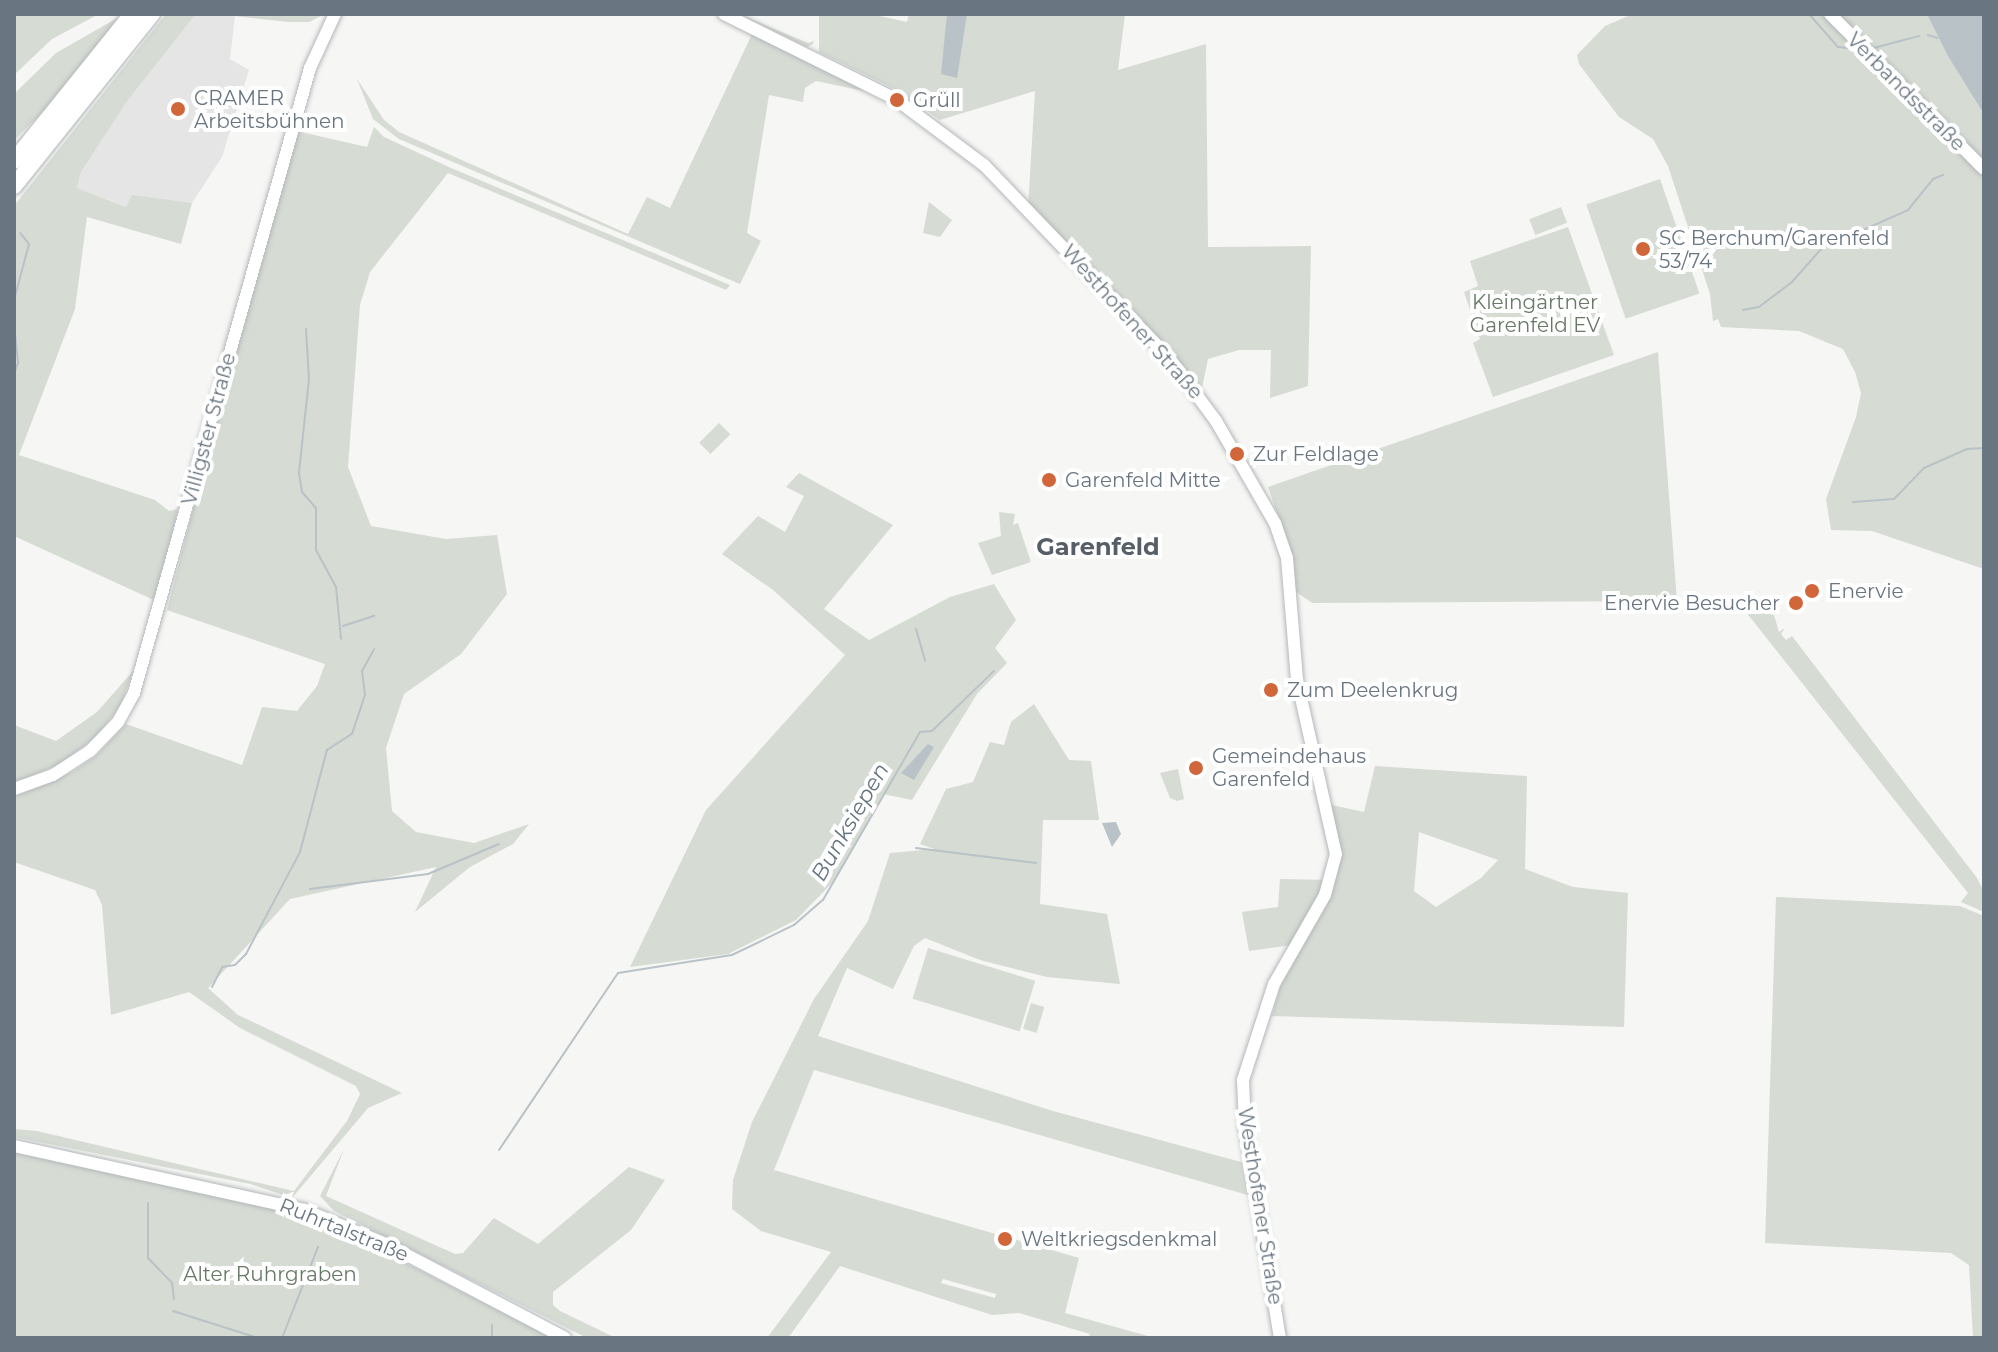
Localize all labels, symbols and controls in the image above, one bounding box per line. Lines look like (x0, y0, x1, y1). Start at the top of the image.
street label: Verbandsstraße (1842, 28, 1970, 156)
place label: CRAMER Arbeitsbühnen (194, 86, 345, 133)
place label: Grüll (913, 88, 961, 112)
marker: Grüll (888, 91, 906, 109)
marker: CRAMER Arbeitsbühnen (169, 100, 187, 118)
place label: SC Berchum/Garenfeld 53/74 (1659, 226, 1889, 273)
street label: Westhofener Straße (1056, 240, 1208, 404)
marker: SC Berchum/Garenfeld 53/74 (1634, 240, 1652, 258)
park label: Kleingärtner Garenfeld EV (1470, 290, 1600, 337)
street label: Villigster Straße (177, 350, 241, 508)
place label: Zur Feldlage (1253, 442, 1379, 466)
marker: Zur Feldlage (1228, 445, 1246, 463)
place label: Garenfeld Mitte (1065, 468, 1220, 492)
marker: Garenfeld Mitte (1040, 471, 1058, 489)
district label: Garenfeld (1036, 533, 1160, 561)
place label: Enervie (1828, 579, 1904, 603)
marker: Enervie (1803, 582, 1821, 600)
place label: Enervie Besucher (1604, 591, 1780, 615)
marker: Enervie Besucher (1787, 594, 1805, 612)
place label: Zum Deelenkrug (1287, 678, 1458, 702)
marker: Zum Deelenkrug (1262, 681, 1280, 699)
place label: Gemeindehaus Garenfeld (1212, 744, 1366, 791)
water label: Bunksiepen (806, 758, 894, 886)
marker: Gemeindehaus Garenfeld (1187, 759, 1205, 777)
street label: Westhofener Straße (1233, 1106, 1287, 1306)
street label: Ruhrtalstraße (276, 1193, 412, 1267)
place label: Weltkriegsdenkmal (1021, 1227, 1217, 1251)
marker: Weltkriegsdenkmal (996, 1230, 1014, 1248)
park label: Alter Ruhrgraben (183, 1262, 357, 1286)

